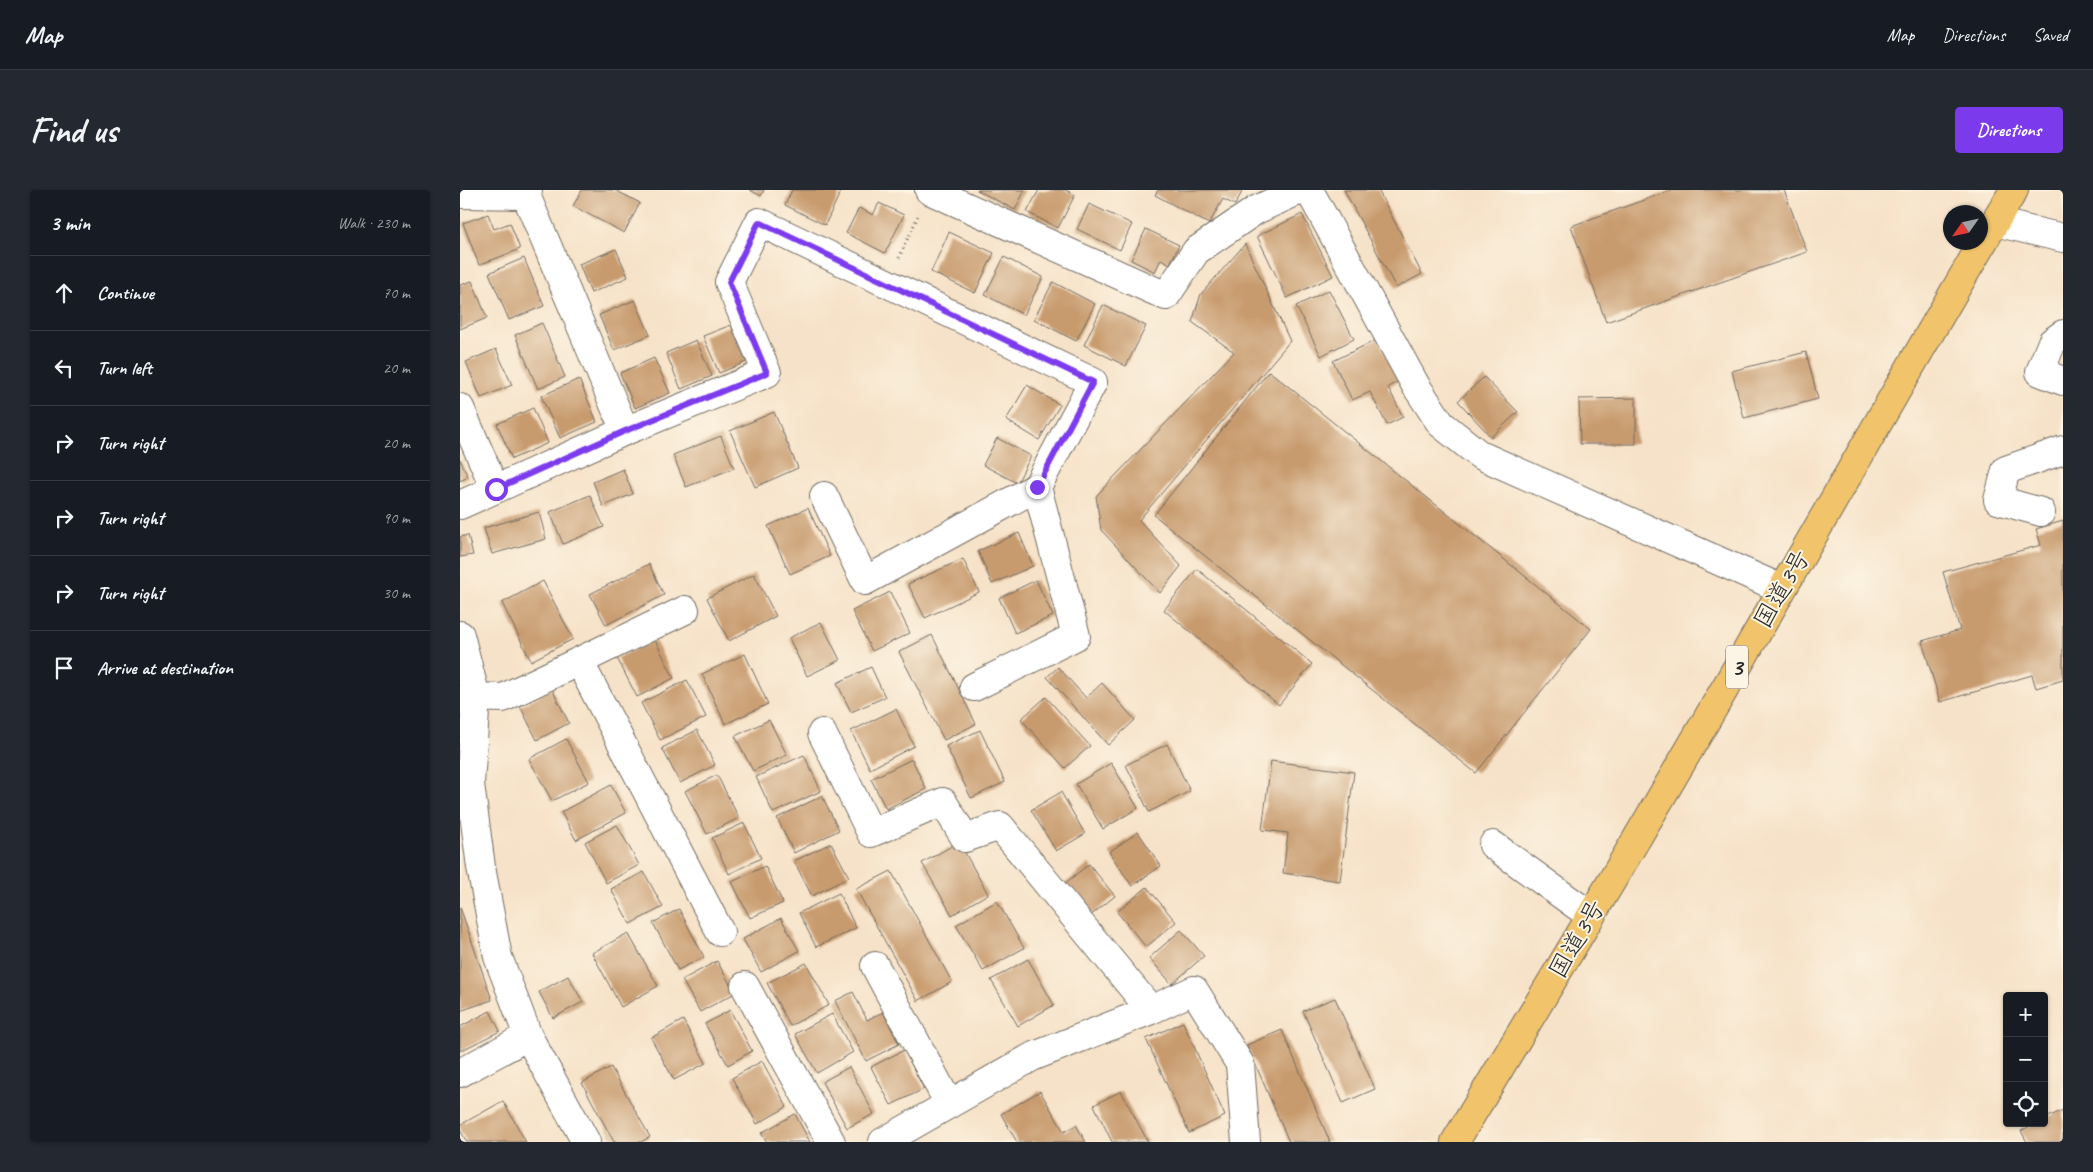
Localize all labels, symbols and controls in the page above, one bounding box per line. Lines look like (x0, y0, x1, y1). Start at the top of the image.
text: Map (25, 20, 62, 50)
text: Map (1887, 24, 1914, 46)
text: Directions (1942, 24, 2005, 46)
text: Saved (2033, 24, 2068, 46)
button: Directions (1955, 107, 2063, 153)
text: Find us (30, 108, 117, 153)
north arrow (1943, 205, 1988, 250)
text: 3 min (50, 210, 90, 236)
text: Walk · 230 m (338, 213, 410, 233)
icon: ahead (50, 279, 78, 307)
text: Continue (97, 281, 154, 305)
text: 70 m (383, 283, 410, 303)
icon: left (50, 354, 78, 382)
text: Turn left (97, 356, 152, 380)
text: 20 m (383, 358, 410, 378)
icon: right (50, 429, 78, 457)
text: Turn right (97, 431, 164, 455)
text: 20 m (383, 433, 410, 453)
route end (1026, 476, 1049, 499)
route start (485, 478, 508, 501)
icon: right (50, 504, 78, 532)
text: Turn right (97, 506, 164, 530)
text: 90 m (383, 508, 410, 528)
street label: 国道3号 (1747, 544, 1817, 634)
icon: right (50, 579, 78, 607)
text: Turn right (97, 581, 164, 605)
text: 30 m (383, 583, 410, 603)
road number: 3 (1726, 646, 1748, 688)
icon: arrive (50, 654, 78, 682)
text: Arrive at destination (97, 656, 233, 680)
street label: 国道3号 (1542, 894, 1612, 984)
map controls (2003, 992, 2048, 1127)
button: + (2003, 992, 2048, 1037)
button: − (2003, 1037, 2048, 1082)
button: locate (2003, 1082, 2048, 1127)

